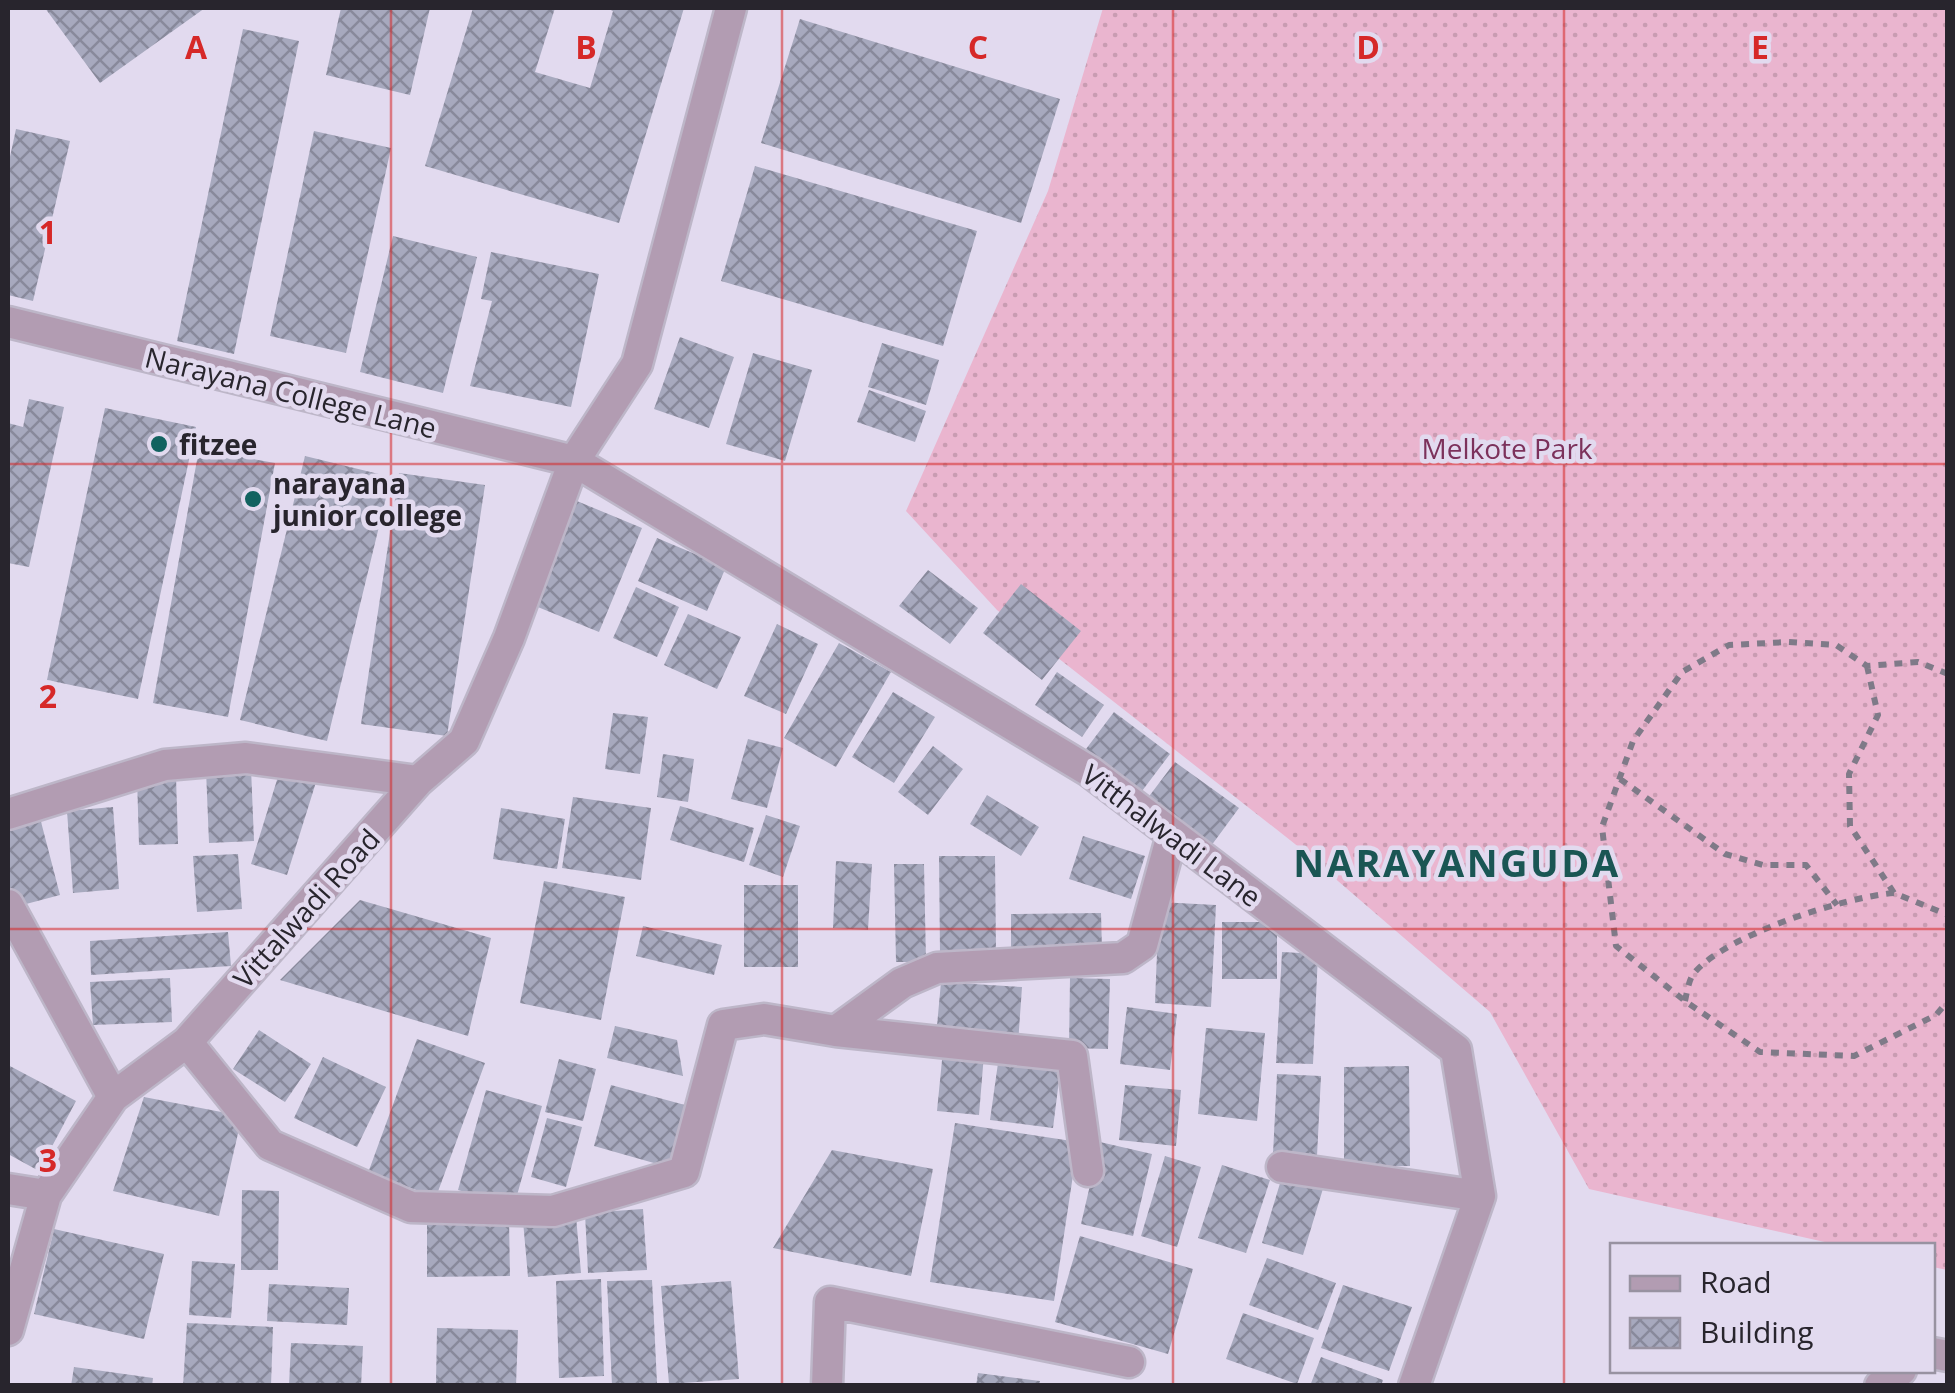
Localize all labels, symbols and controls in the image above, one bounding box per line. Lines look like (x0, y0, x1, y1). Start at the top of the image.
text: A (185, 25, 208, 68)
text: B (575, 25, 597, 68)
text: C (968, 25, 988, 68)
text: D (1356, 25, 1380, 68)
text: E (1751, 25, 1769, 68)
text: 1 (39, 210, 57, 253)
street label: Narayana College Lane (141, 337, 441, 447)
place label: fitzee (179, 425, 257, 463)
park label: Melkote Park (1421, 429, 1593, 467)
marker: fitzee (148, 433, 170, 455)
place label: narayana junior college (271, 464, 462, 534)
marker: narayana junior college (242, 488, 264, 510)
text: 2 (39, 674, 57, 717)
street label: Vitthalwadi Lane (1075, 755, 1269, 915)
street label: Vittalwadi Road (224, 820, 388, 996)
district label: NARAYANGUDA (1293, 836, 1621, 888)
text: 3 (39, 1138, 57, 1181)
legend (1610, 1243, 1935, 1373)
text: Road (1700, 1261, 1772, 1302)
text: Building (1700, 1311, 1814, 1352)

